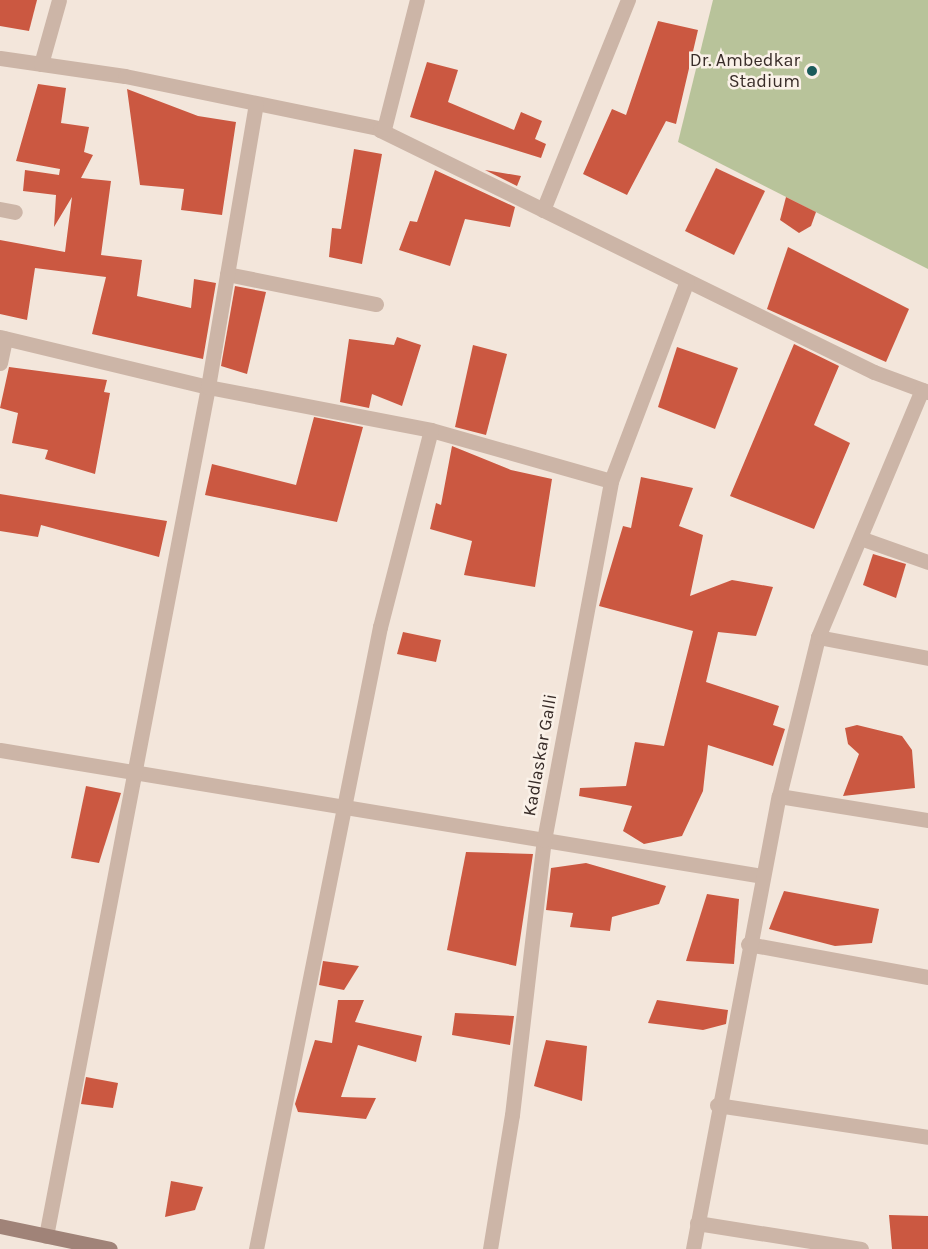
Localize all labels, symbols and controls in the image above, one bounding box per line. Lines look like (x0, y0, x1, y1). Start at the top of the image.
place label: Dr. Ambedkar Stadium (690, 50, 800, 92)
marker: Dr. Ambedkar Stadium (805, 64, 819, 78)
street label: Kadlaskar Galli (519, 692, 561, 818)

